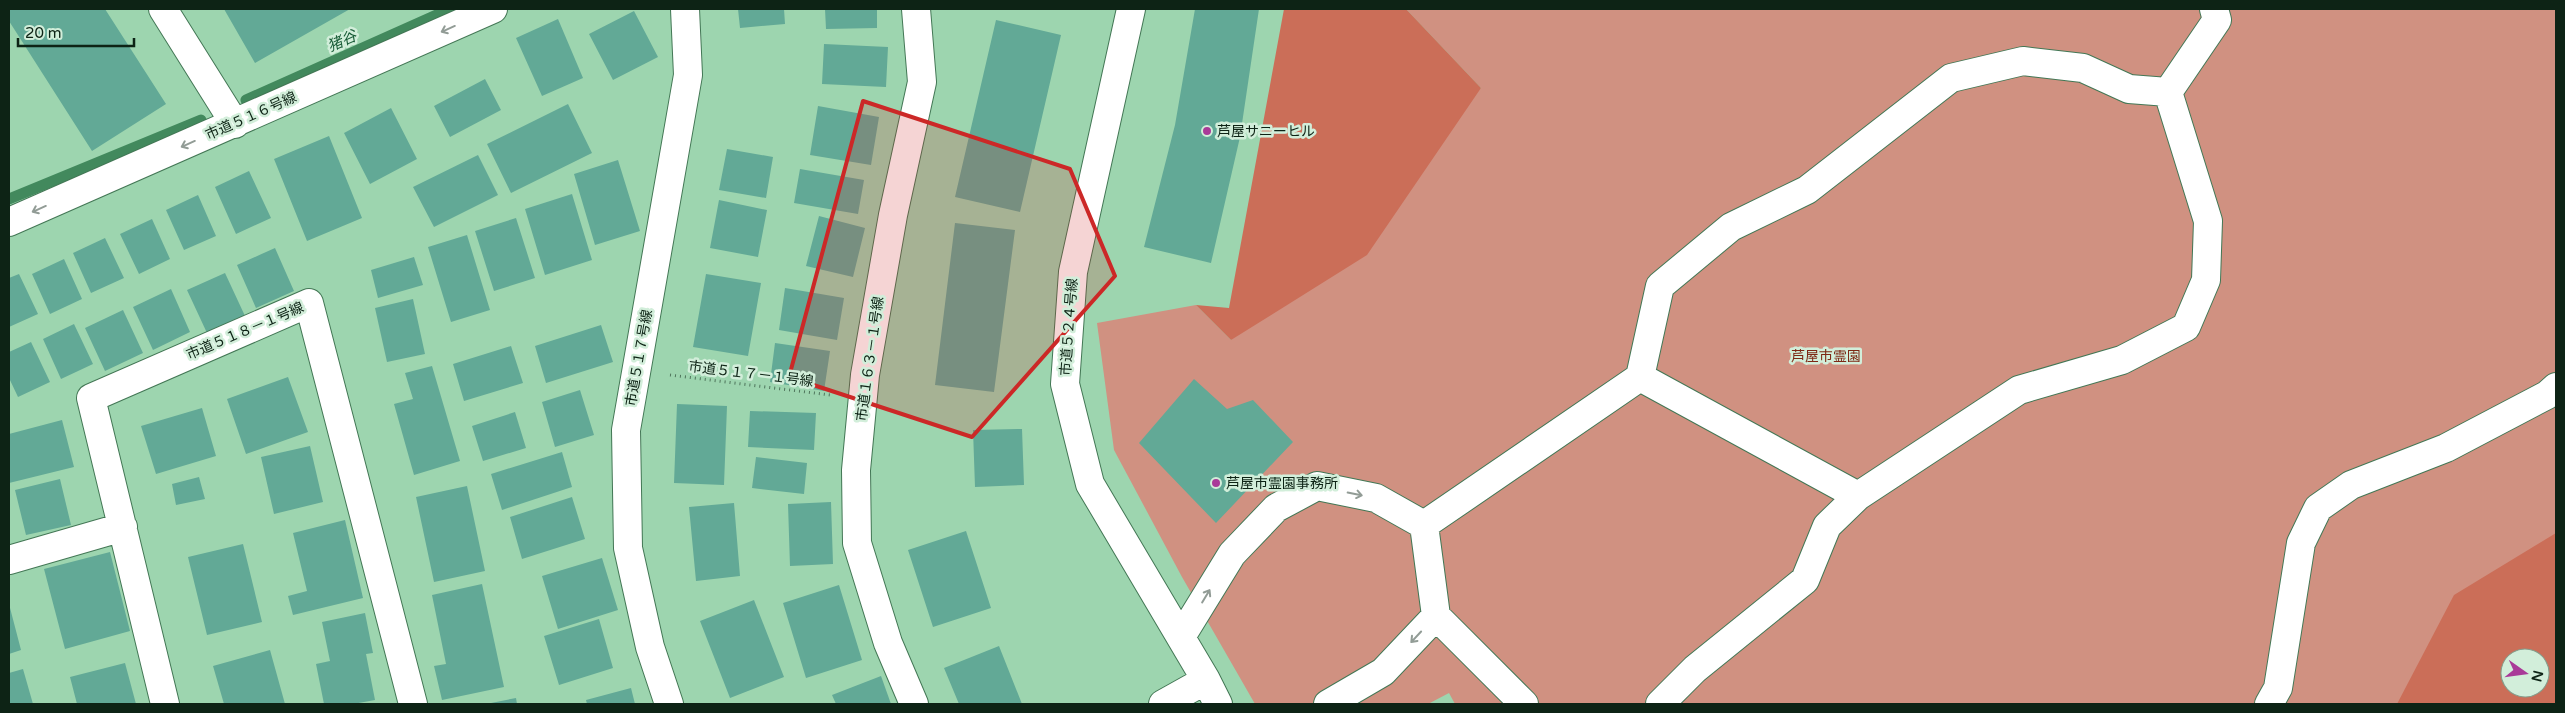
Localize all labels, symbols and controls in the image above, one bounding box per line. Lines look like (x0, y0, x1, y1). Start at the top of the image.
scale bar (18, 15, 134, 47)
text: 20 m (25, 24, 62, 42)
one-way arrow (441, 24, 456, 34)
water label: 猪谷 (325, 26, 361, 55)
street label: 市道５１６号線 (203, 88, 299, 144)
place label: 芦屋サニーヒル (1217, 123, 1315, 140)
marker: 芦屋サニーヒル (1201, 125, 1213, 137)
one-way arrow (181, 140, 196, 150)
one-way arrow (32, 205, 47, 215)
street label: 市道５２４号線 (1057, 278, 1081, 376)
street label: 市道１６３－１号線 (853, 295, 887, 423)
street label: 市道５１８－１号線 (184, 299, 306, 363)
street label: 市道５１７号線 (622, 308, 656, 408)
park label: 芦屋市霊園 (1791, 348, 1861, 365)
street label: 市道５１７－１号線 (687, 358, 815, 390)
place label: 芦屋市霊園事務所 (1226, 475, 1338, 492)
marker: 芦屋市霊園事務所 (1210, 477, 1222, 489)
one-way arrow (1346, 489, 1362, 499)
one-way arrow (1202, 589, 1212, 603)
one-way arrow (1410, 631, 1422, 644)
north arrow (2500, 648, 2550, 698)
text: N (2528, 669, 2547, 684)

